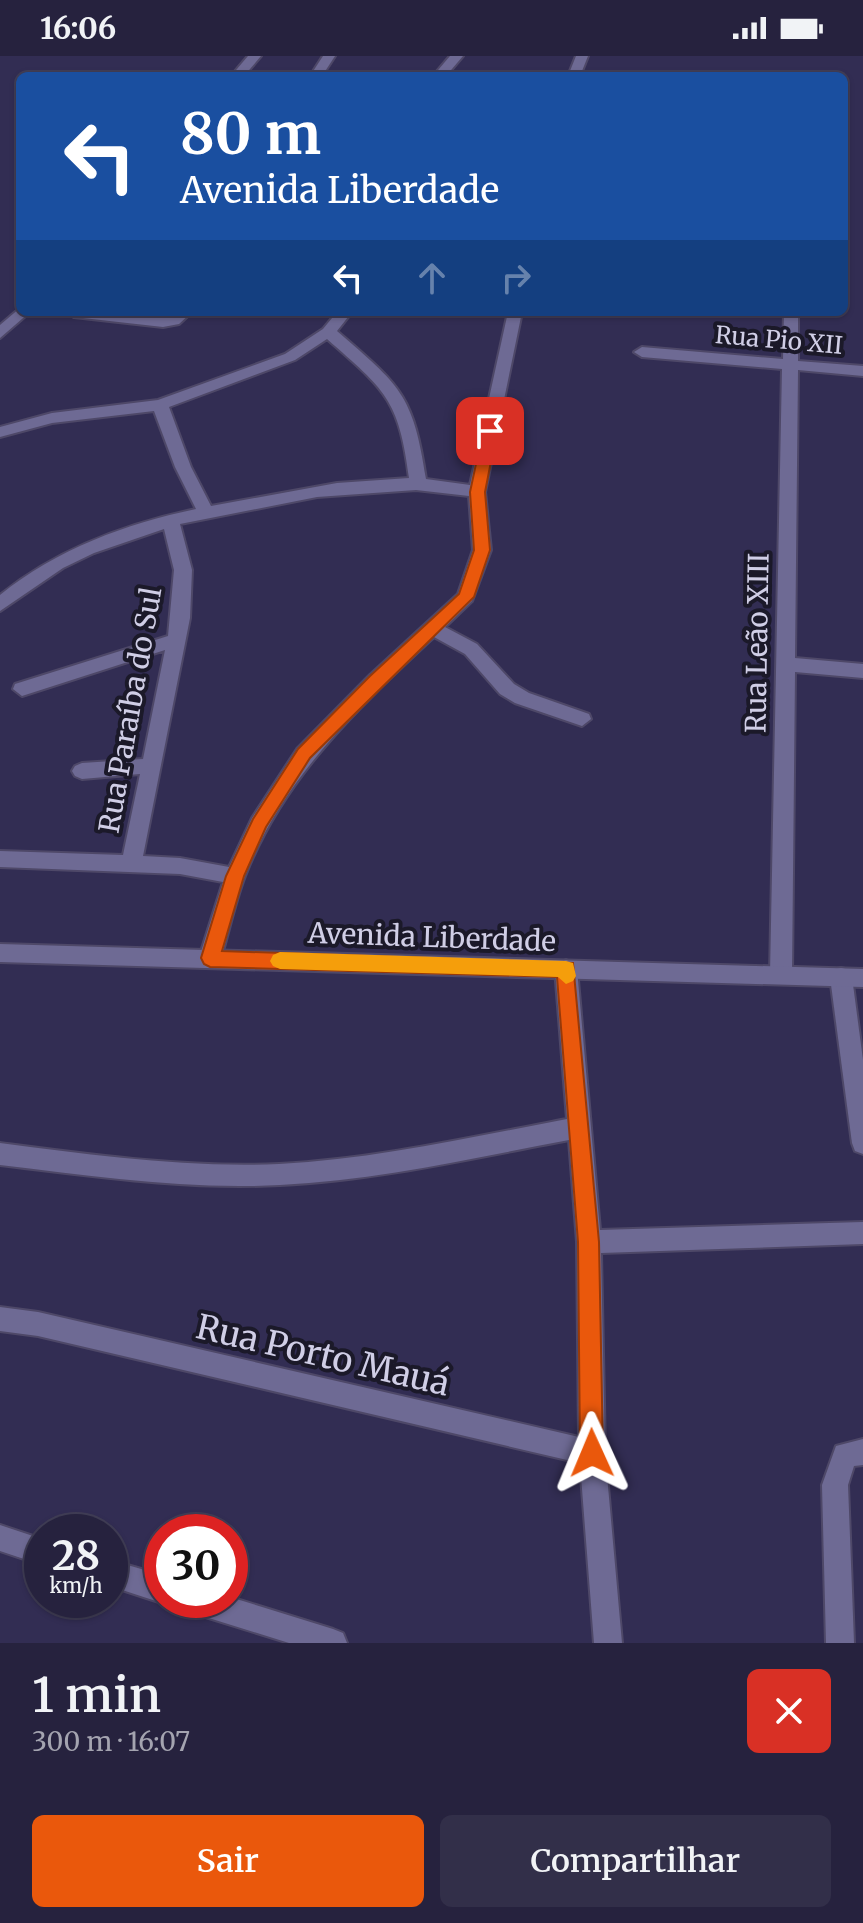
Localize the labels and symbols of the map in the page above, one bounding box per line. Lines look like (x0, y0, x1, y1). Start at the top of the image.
street label: Rua Pio XII (714, 319, 844, 361)
pin (456, 397, 524, 465)
street label: Rua Leão XIII (737, 553, 777, 733)
street label: Rua Paraíba do Sul (91, 584, 169, 836)
street label: Avenida Liberdade (306, 915, 557, 959)
street label: Rua Porto Mauá (192, 1305, 454, 1405)
position arrow (550, 1411, 634, 1495)
speed limit sign: 30 (144, 1514, 248, 1618)

